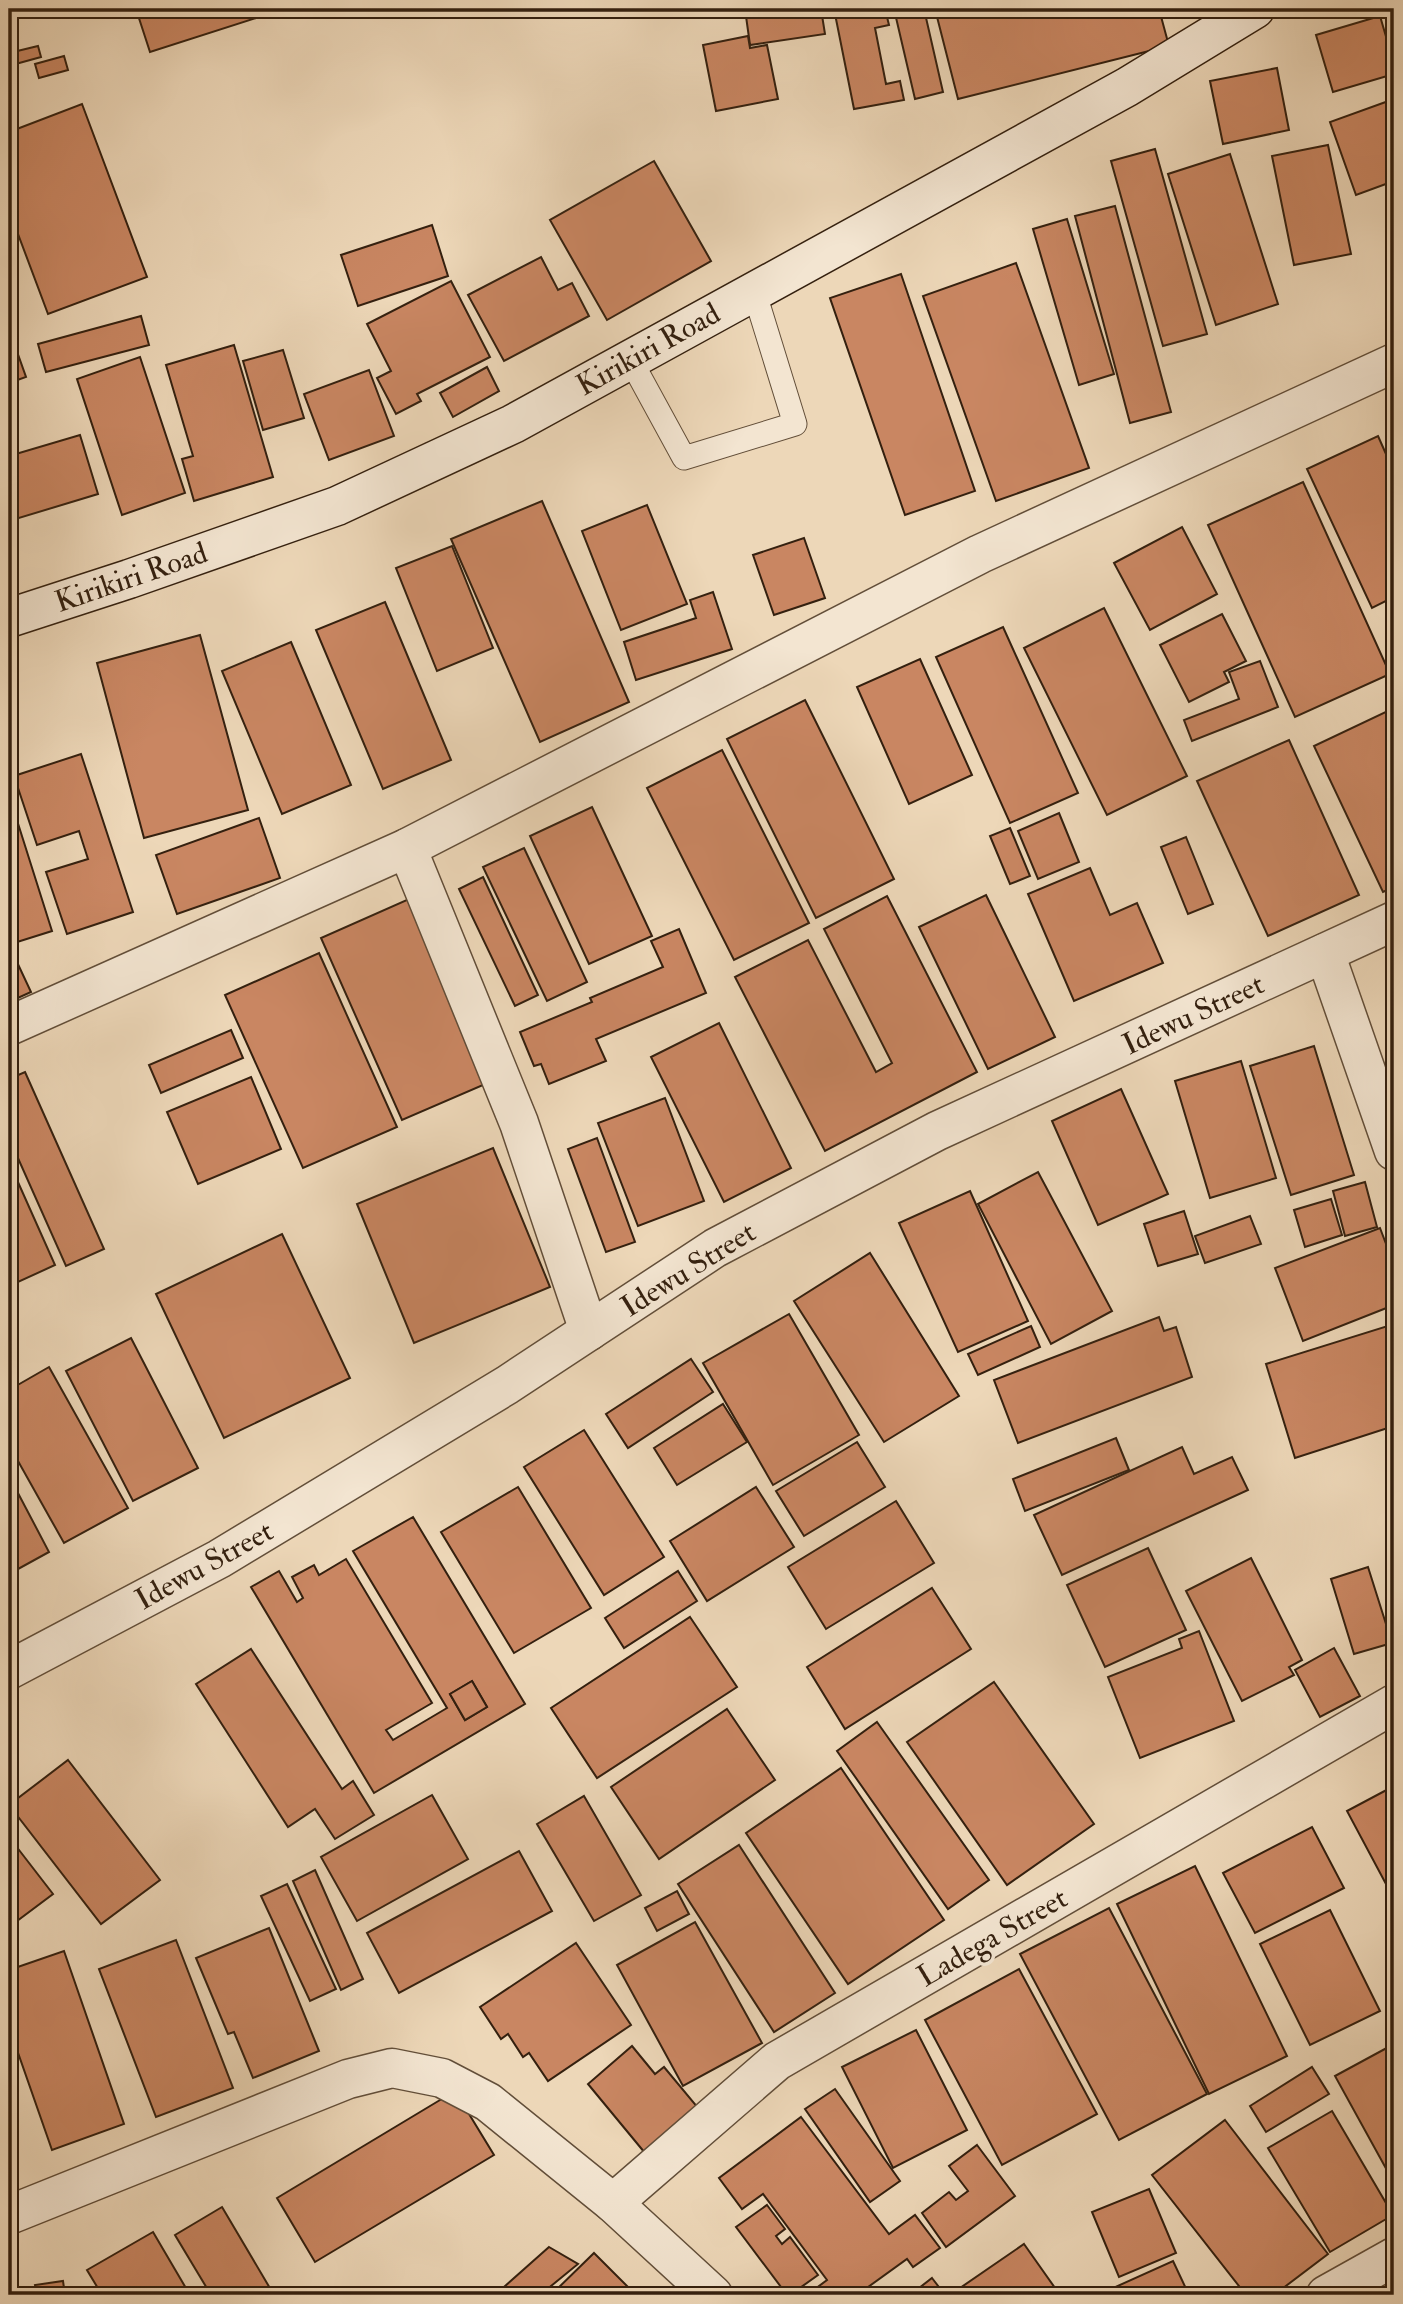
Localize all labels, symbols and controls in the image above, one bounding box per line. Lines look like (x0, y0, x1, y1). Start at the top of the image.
street label: Kirikiri Road (570, 295, 727, 404)
street label: Kirikiri Road (50, 534, 212, 621)
street label: Idewu Street (1117, 966, 1270, 1063)
street label: Idewu Street (614, 1213, 763, 1325)
street label: Idewu Street (129, 1512, 280, 1618)
street label: Ladega Street (911, 1880, 1074, 1995)

